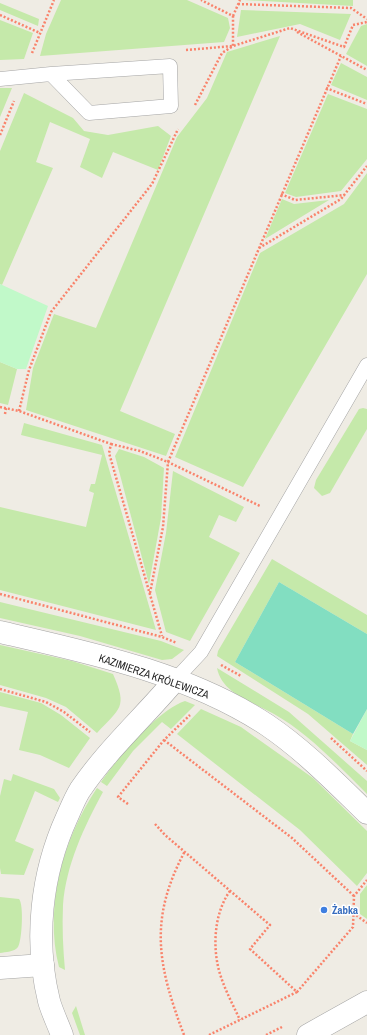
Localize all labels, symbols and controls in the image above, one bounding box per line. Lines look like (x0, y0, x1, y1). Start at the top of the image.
street label: KAZIMIERZA KRÓLEWICZA (97, 651, 212, 702)
place label: Żabka (332, 903, 358, 917)
marker: Żabka (319, 905, 329, 915)

